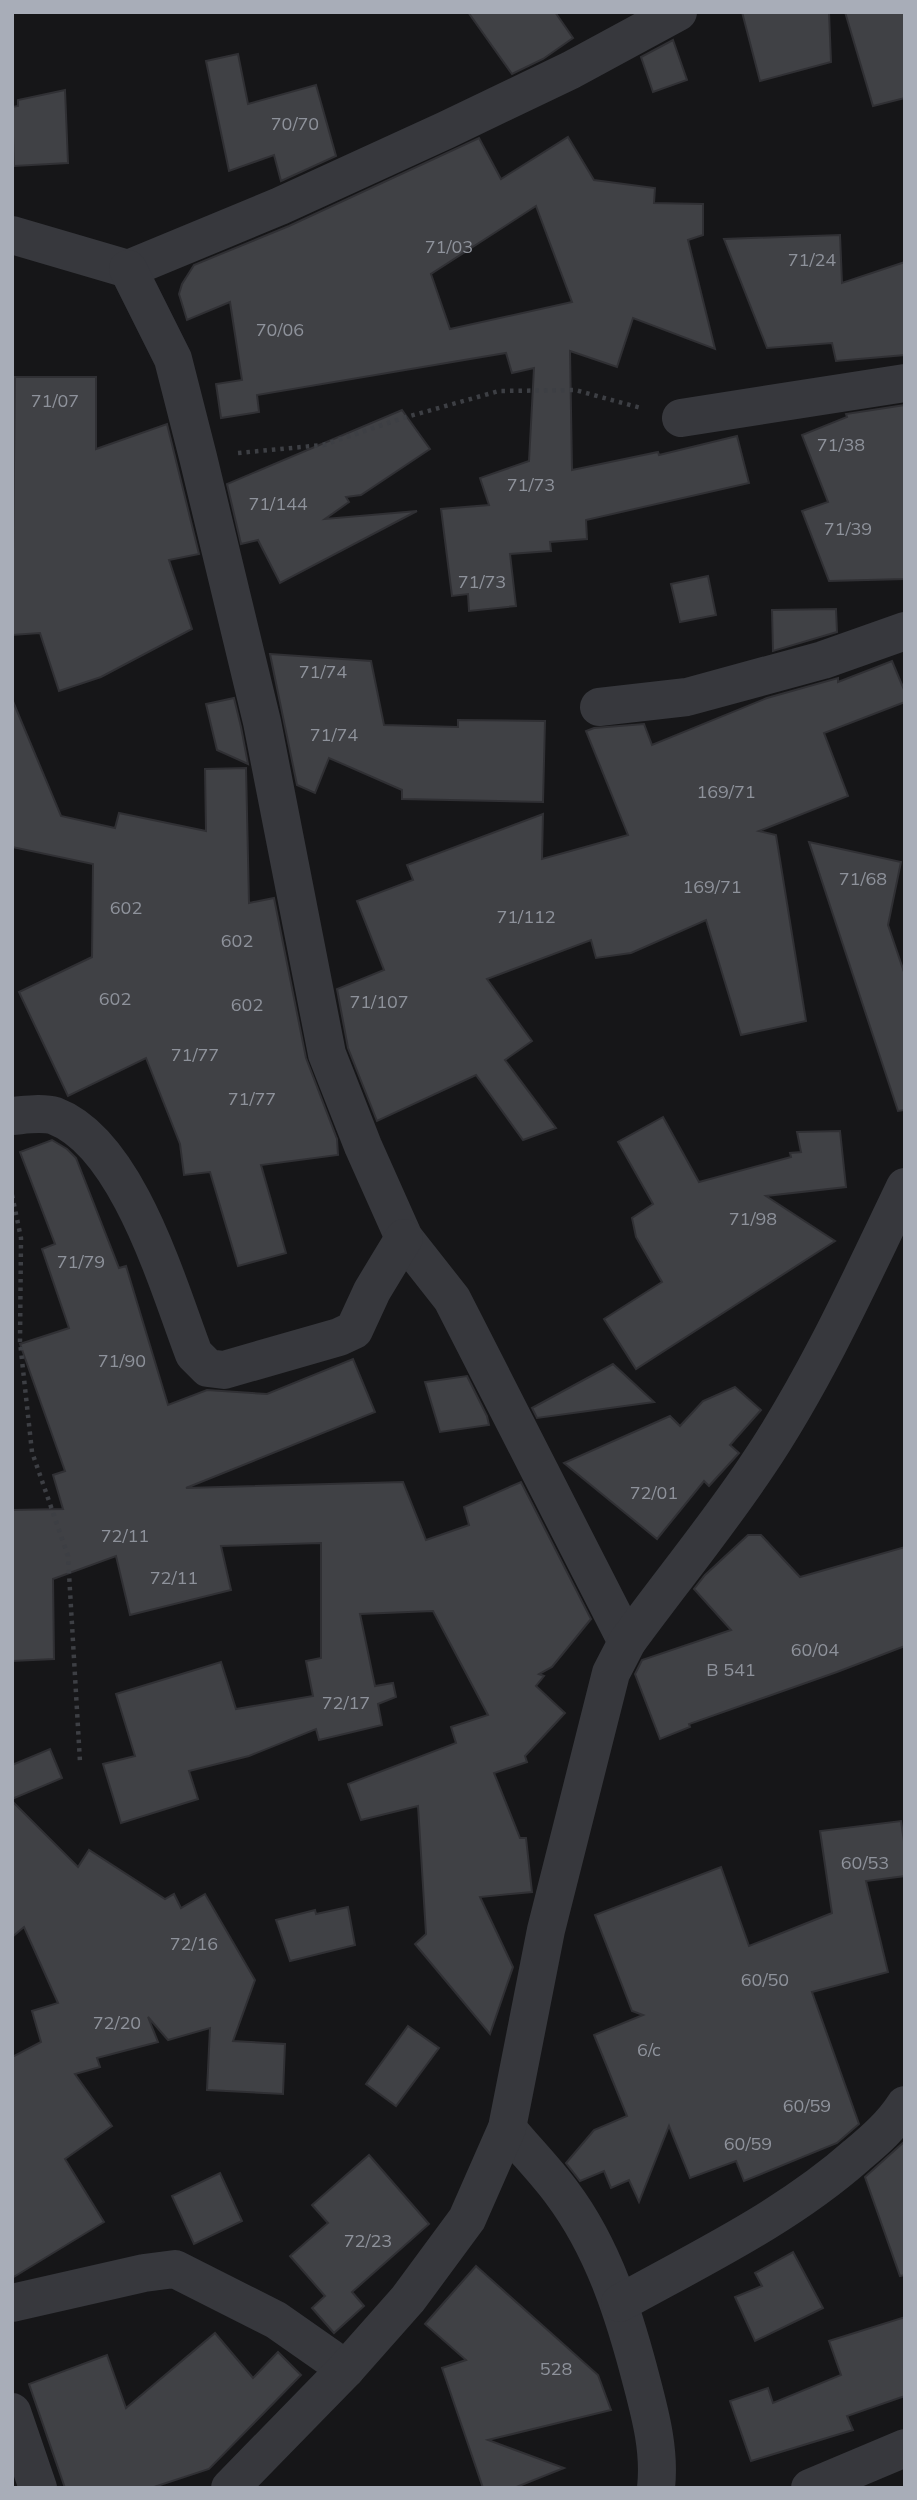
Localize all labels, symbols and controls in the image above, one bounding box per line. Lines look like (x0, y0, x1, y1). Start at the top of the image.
house number: 70/70 (271, 112, 319, 135)
house number: 71/03 (425, 235, 473, 258)
house number: 71/24 (788, 248, 836, 271)
house number: 70/06 (256, 318, 304, 341)
house number: 71/07 (31, 389, 79, 412)
house number: 71/38 (817, 433, 865, 456)
house number: 71/73 (507, 473, 555, 496)
house number: 71/144 (248, 492, 308, 515)
house number: 71/39 (824, 517, 872, 540)
house number: 71/73 (458, 570, 506, 593)
house number: 71/74 (299, 660, 347, 683)
house number: 71/74 (310, 723, 358, 746)
house number: 169/71 (696, 780, 756, 803)
house number: 71/68 (839, 867, 887, 890)
house number: 169/71 (682, 875, 742, 898)
house number: 602 (110, 896, 142, 919)
house number: 71/112 (496, 905, 556, 928)
house number: 602 (221, 929, 253, 952)
house number: 602 (99, 987, 131, 1010)
house number: 71/107 (349, 990, 409, 1013)
house number: 602 (231, 993, 263, 1016)
house number: 71/77 (171, 1043, 219, 1066)
house number: 71/77 (228, 1087, 276, 1110)
house number: 71/98 (729, 1207, 777, 1230)
house number: 71/79 (57, 1250, 105, 1273)
house number: 71/90 (98, 1349, 146, 1372)
house number: 72/01 (630, 1481, 678, 1504)
house number: 72/11 (101, 1524, 149, 1547)
house number: 72/11 (150, 1566, 198, 1589)
house number: 60/04 (791, 1638, 839, 1661)
house number: B 541 (706, 1658, 756, 1681)
house number: 72/17 (322, 1691, 370, 1714)
house number: 60/53 (841, 1851, 889, 1874)
house number: 72/16 (170, 1932, 218, 1955)
house number: 60/50 (741, 1968, 789, 1991)
house number: 72/20 (93, 2011, 141, 2034)
house number: 6/c (637, 2038, 661, 2061)
house number: 60/59 (783, 2094, 831, 2117)
house number: 60/59 (724, 2132, 772, 2155)
house number: 72/23 (344, 2229, 392, 2252)
house number: 528 (540, 2357, 572, 2380)

